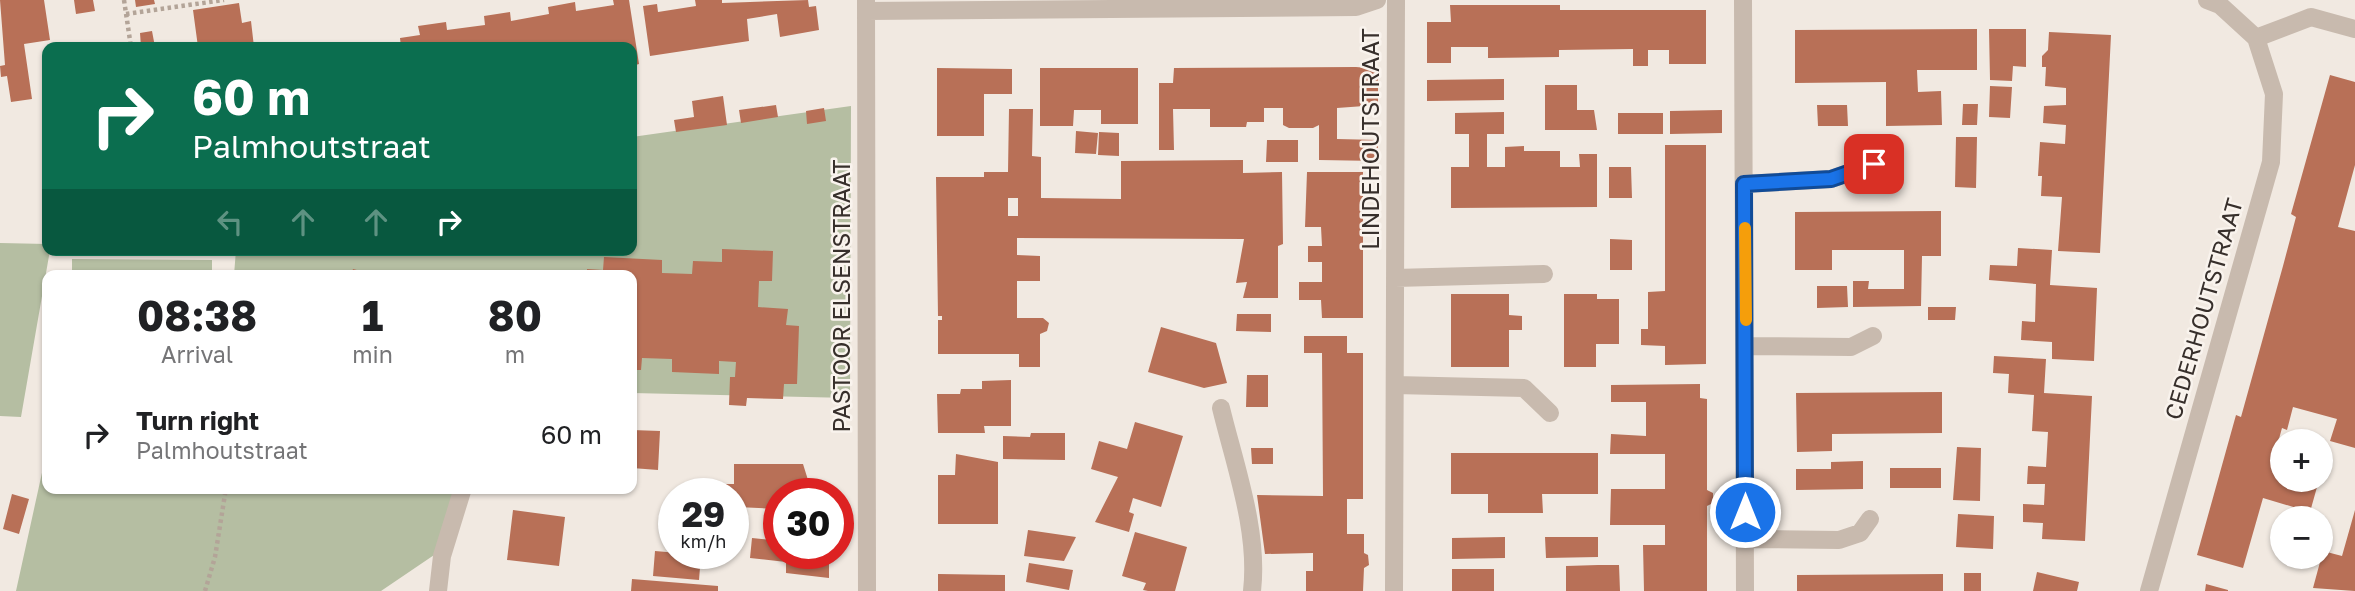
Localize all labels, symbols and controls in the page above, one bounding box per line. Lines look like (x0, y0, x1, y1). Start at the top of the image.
street label: LINDEHOUTSTRAAT (1356, 28, 1384, 250)
text: 60 m (192, 67, 310, 126)
icon: right (77, 70, 168, 161)
text: Palmhoutstraat (192, 127, 431, 165)
pin (1844, 134, 1904, 194)
icon: arrive (1855, 145, 1893, 183)
street label: PASTOOR ELSENSTRAAT (827, 159, 855, 433)
street label: CEDERHOUTSTRAAT (2158, 195, 2248, 423)
icon: left (211, 203, 249, 241)
icon: ahead (284, 203, 322, 241)
icon: ahead (357, 203, 395, 241)
icon: right (430, 203, 468, 241)
text: 08:38 (137, 290, 257, 340)
text: 1 (362, 290, 383, 340)
text: 80 (488, 290, 542, 340)
text: Arrival (161, 340, 233, 368)
text: min (352, 340, 393, 368)
text: m (505, 340, 525, 368)
text: Turn right (136, 405, 259, 436)
icon: right (77, 416, 115, 454)
text: 60 m (541, 419, 602, 450)
map controls (2270, 429, 2333, 569)
button: + (2270, 429, 2333, 492)
text: Palmhoutstraat (136, 436, 308, 464)
position arrow (1708, 475, 1782, 549)
speed limit sign: 30 (763, 478, 854, 569)
text: 29 (682, 493, 725, 535)
button: − (2270, 506, 2333, 569)
text: km/h (681, 530, 726, 552)

